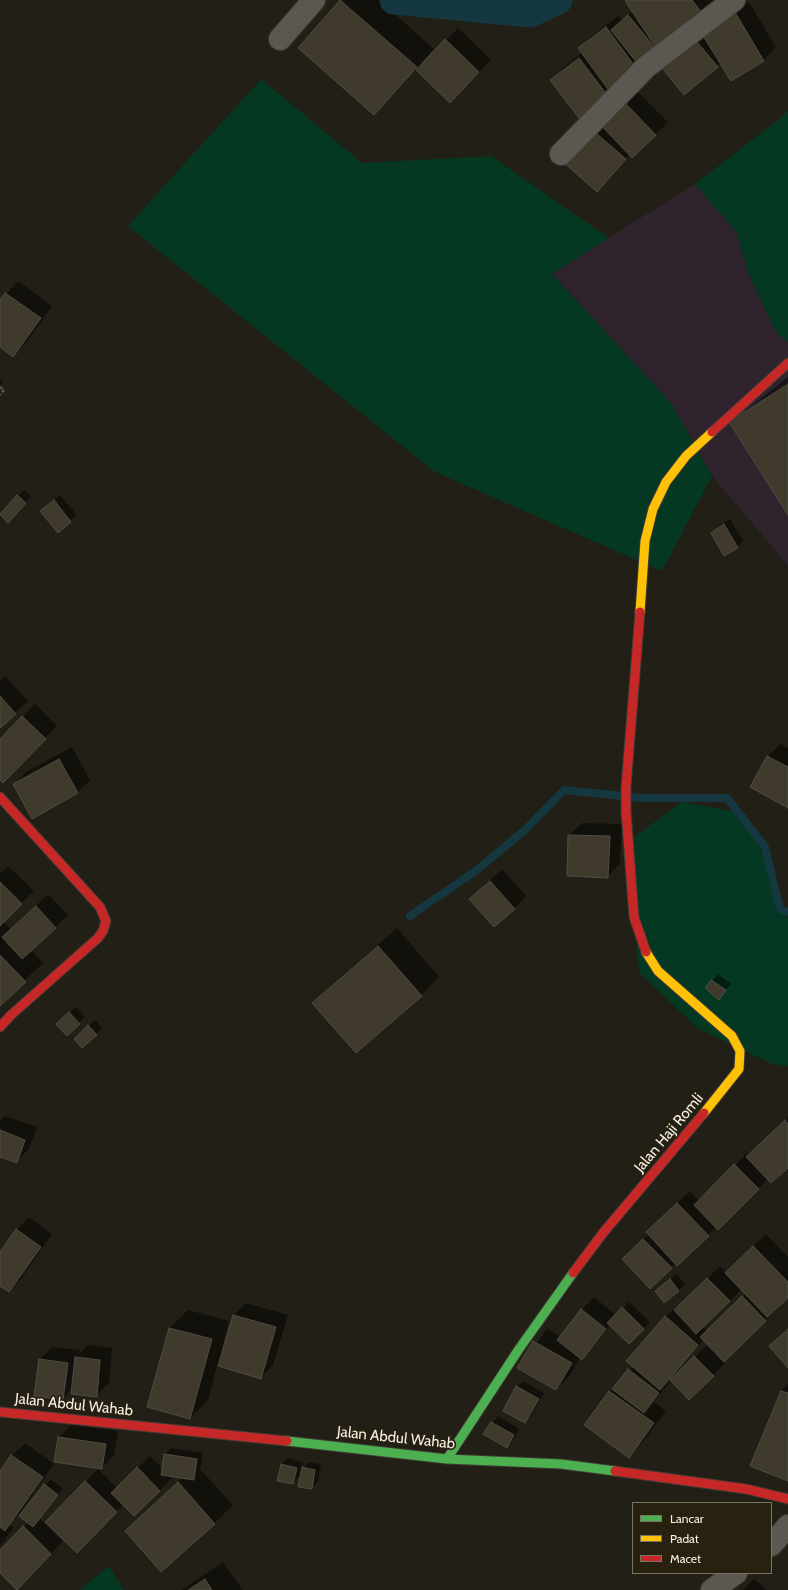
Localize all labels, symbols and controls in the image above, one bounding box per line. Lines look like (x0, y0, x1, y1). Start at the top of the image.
street label: Jalan Haji Romli (631, 1090, 707, 1176)
street label: Jalan Abdul Wahab (14, 1390, 134, 1420)
street label: Jalan Abdul Wahab (336, 1423, 456, 1453)
legend (632, 1502, 772, 1574)
text: Lancar (670, 1511, 703, 1526)
text: Padat (670, 1531, 699, 1546)
text: Macet (670, 1551, 701, 1566)

